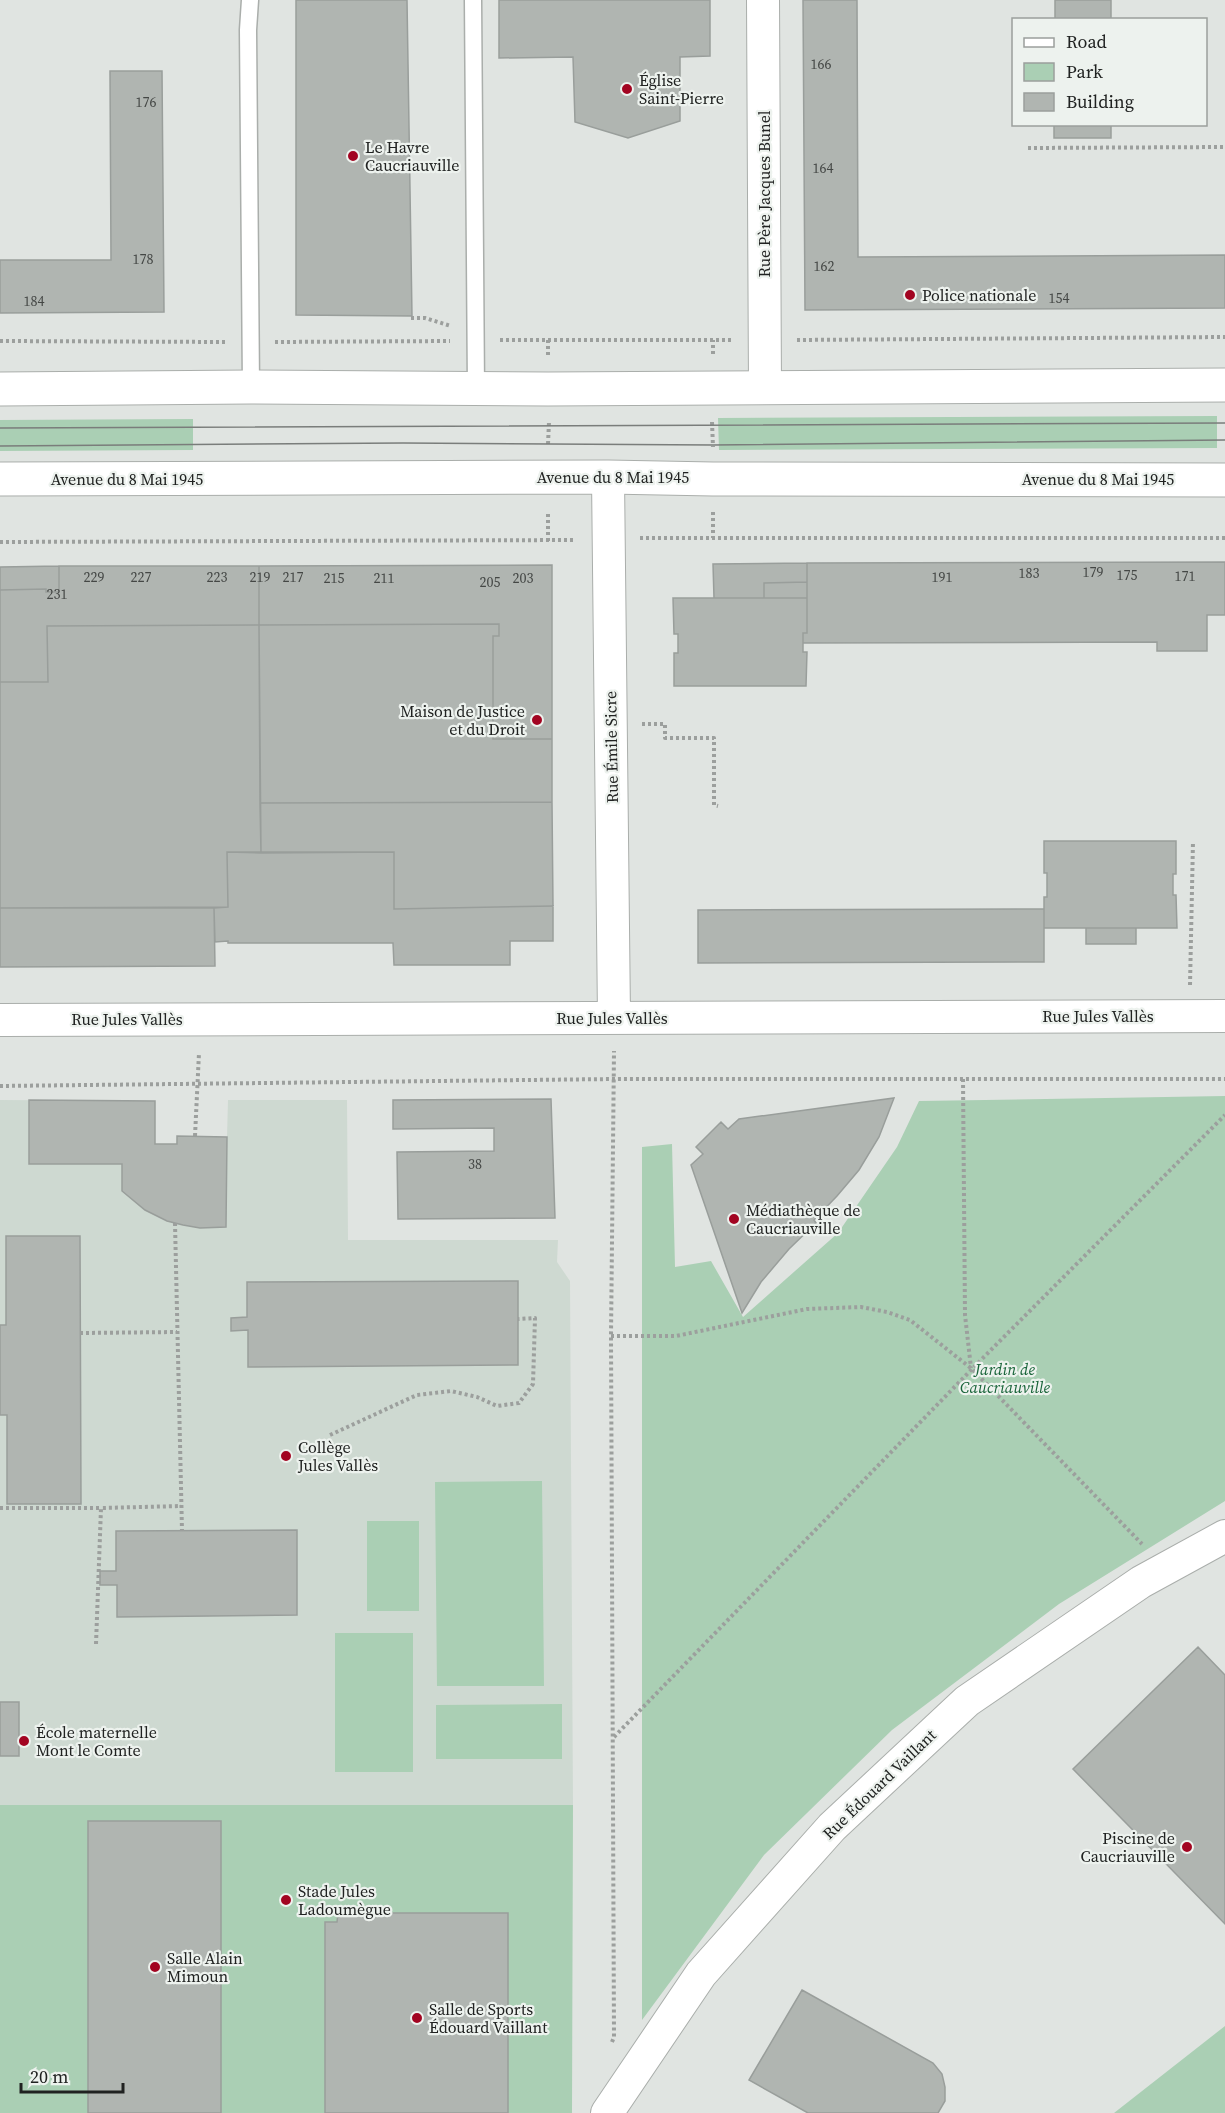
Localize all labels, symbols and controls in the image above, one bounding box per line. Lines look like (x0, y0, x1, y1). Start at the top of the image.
legend (1012, 18, 1207, 126)
text: Road (1066, 29, 1107, 54)
house number: 166 (811, 54, 832, 74)
text: Park (1066, 59, 1103, 84)
place label: Église Saint-Pierre (639, 69, 724, 109)
marker: Église Saint-Pierre (620, 82, 634, 96)
text: Building (1066, 89, 1134, 114)
house number: 176 (136, 92, 157, 112)
street label: Rue Père Jacques Bunel (753, 110, 775, 278)
place label: Le Havre Caucriauville (365, 136, 459, 176)
marker: Le Havre Caucriauville (346, 149, 360, 163)
house number: 164 (813, 158, 834, 178)
house number: 178 (133, 249, 154, 269)
house number: 162 (814, 256, 835, 276)
place label: Police nationale (922, 284, 1036, 306)
marker: Police nationale (903, 288, 917, 302)
house number: 154 (1049, 288, 1070, 308)
house number: 184 (24, 291, 45, 311)
street label: Avenue du 8 Mai 1945 (537, 466, 689, 488)
street label: Avenue du 8 Mai 1945 (51, 468, 203, 490)
street label: Avenue du 8 Mai 1945 (1022, 468, 1174, 490)
house number: 179 (1083, 562, 1104, 582)
house number: 183 (1019, 563, 1040, 583)
house number: 175 (1117, 565, 1138, 585)
house number: 171 (1175, 566, 1196, 586)
house number: 229 (84, 567, 105, 587)
house number: 227 (131, 567, 152, 587)
house number: 223 (207, 567, 228, 587)
house number: 219 (250, 567, 271, 587)
house number: 217 (283, 567, 304, 587)
house number: 191 (932, 567, 953, 587)
house number: 215 (324, 568, 345, 588)
house number: 211 (374, 568, 395, 588)
house number: 203 (513, 568, 534, 588)
house number: 205 (480, 572, 501, 592)
house number: 231 (47, 584, 68, 604)
street label: Rue Émile Sicre (599, 691, 623, 803)
place label: Maison de Justice et du Droit (400, 700, 526, 740)
marker: Maison de Justice et du Droit (530, 713, 544, 727)
street label: Rue Jules Vallès (1042, 1005, 1154, 1027)
street label: Rue Jules Vallès (556, 1007, 668, 1029)
street label: Rue Jules Vallès (71, 1008, 183, 1030)
house number: 38 (468, 1154, 482, 1174)
place label: Médiathèque de Caucriauville (746, 1199, 860, 1239)
marker: Médiathèque de Caucriauville (727, 1212, 741, 1226)
park label: Jardin de Caucriauville (960, 1358, 1050, 1398)
place label: Collège Jules Vallès (297, 1436, 378, 1476)
marker: Collège Jules Vallès (279, 1449, 293, 1463)
place label: École maternelle Mont le Comte (36, 1721, 157, 1761)
street label: Rue Édouard Vaillant (818, 1724, 941, 1844)
marker: École maternelle Mont le Comte (17, 1734, 31, 1748)
place label: Piscine de Caucriauville (1081, 1827, 1175, 1867)
marker: Piscine de Caucriauville (1180, 1840, 1194, 1854)
place label: Stade Jules Ladoumègue (298, 1880, 391, 1920)
marker: Stade Jules Ladoumègue (279, 1893, 293, 1907)
place label: Salle Alain Mimoun (167, 1947, 243, 1987)
marker: Salle Alain Mimoun (148, 1960, 162, 1974)
place label: Salle de Sports Édouard Vaillant (429, 1998, 548, 2038)
marker: Salle de Sports Édouard Vaillant (410, 2011, 424, 2025)
scale bar (21, 2056, 123, 2094)
text: 20 m (30, 2064, 68, 2089)

